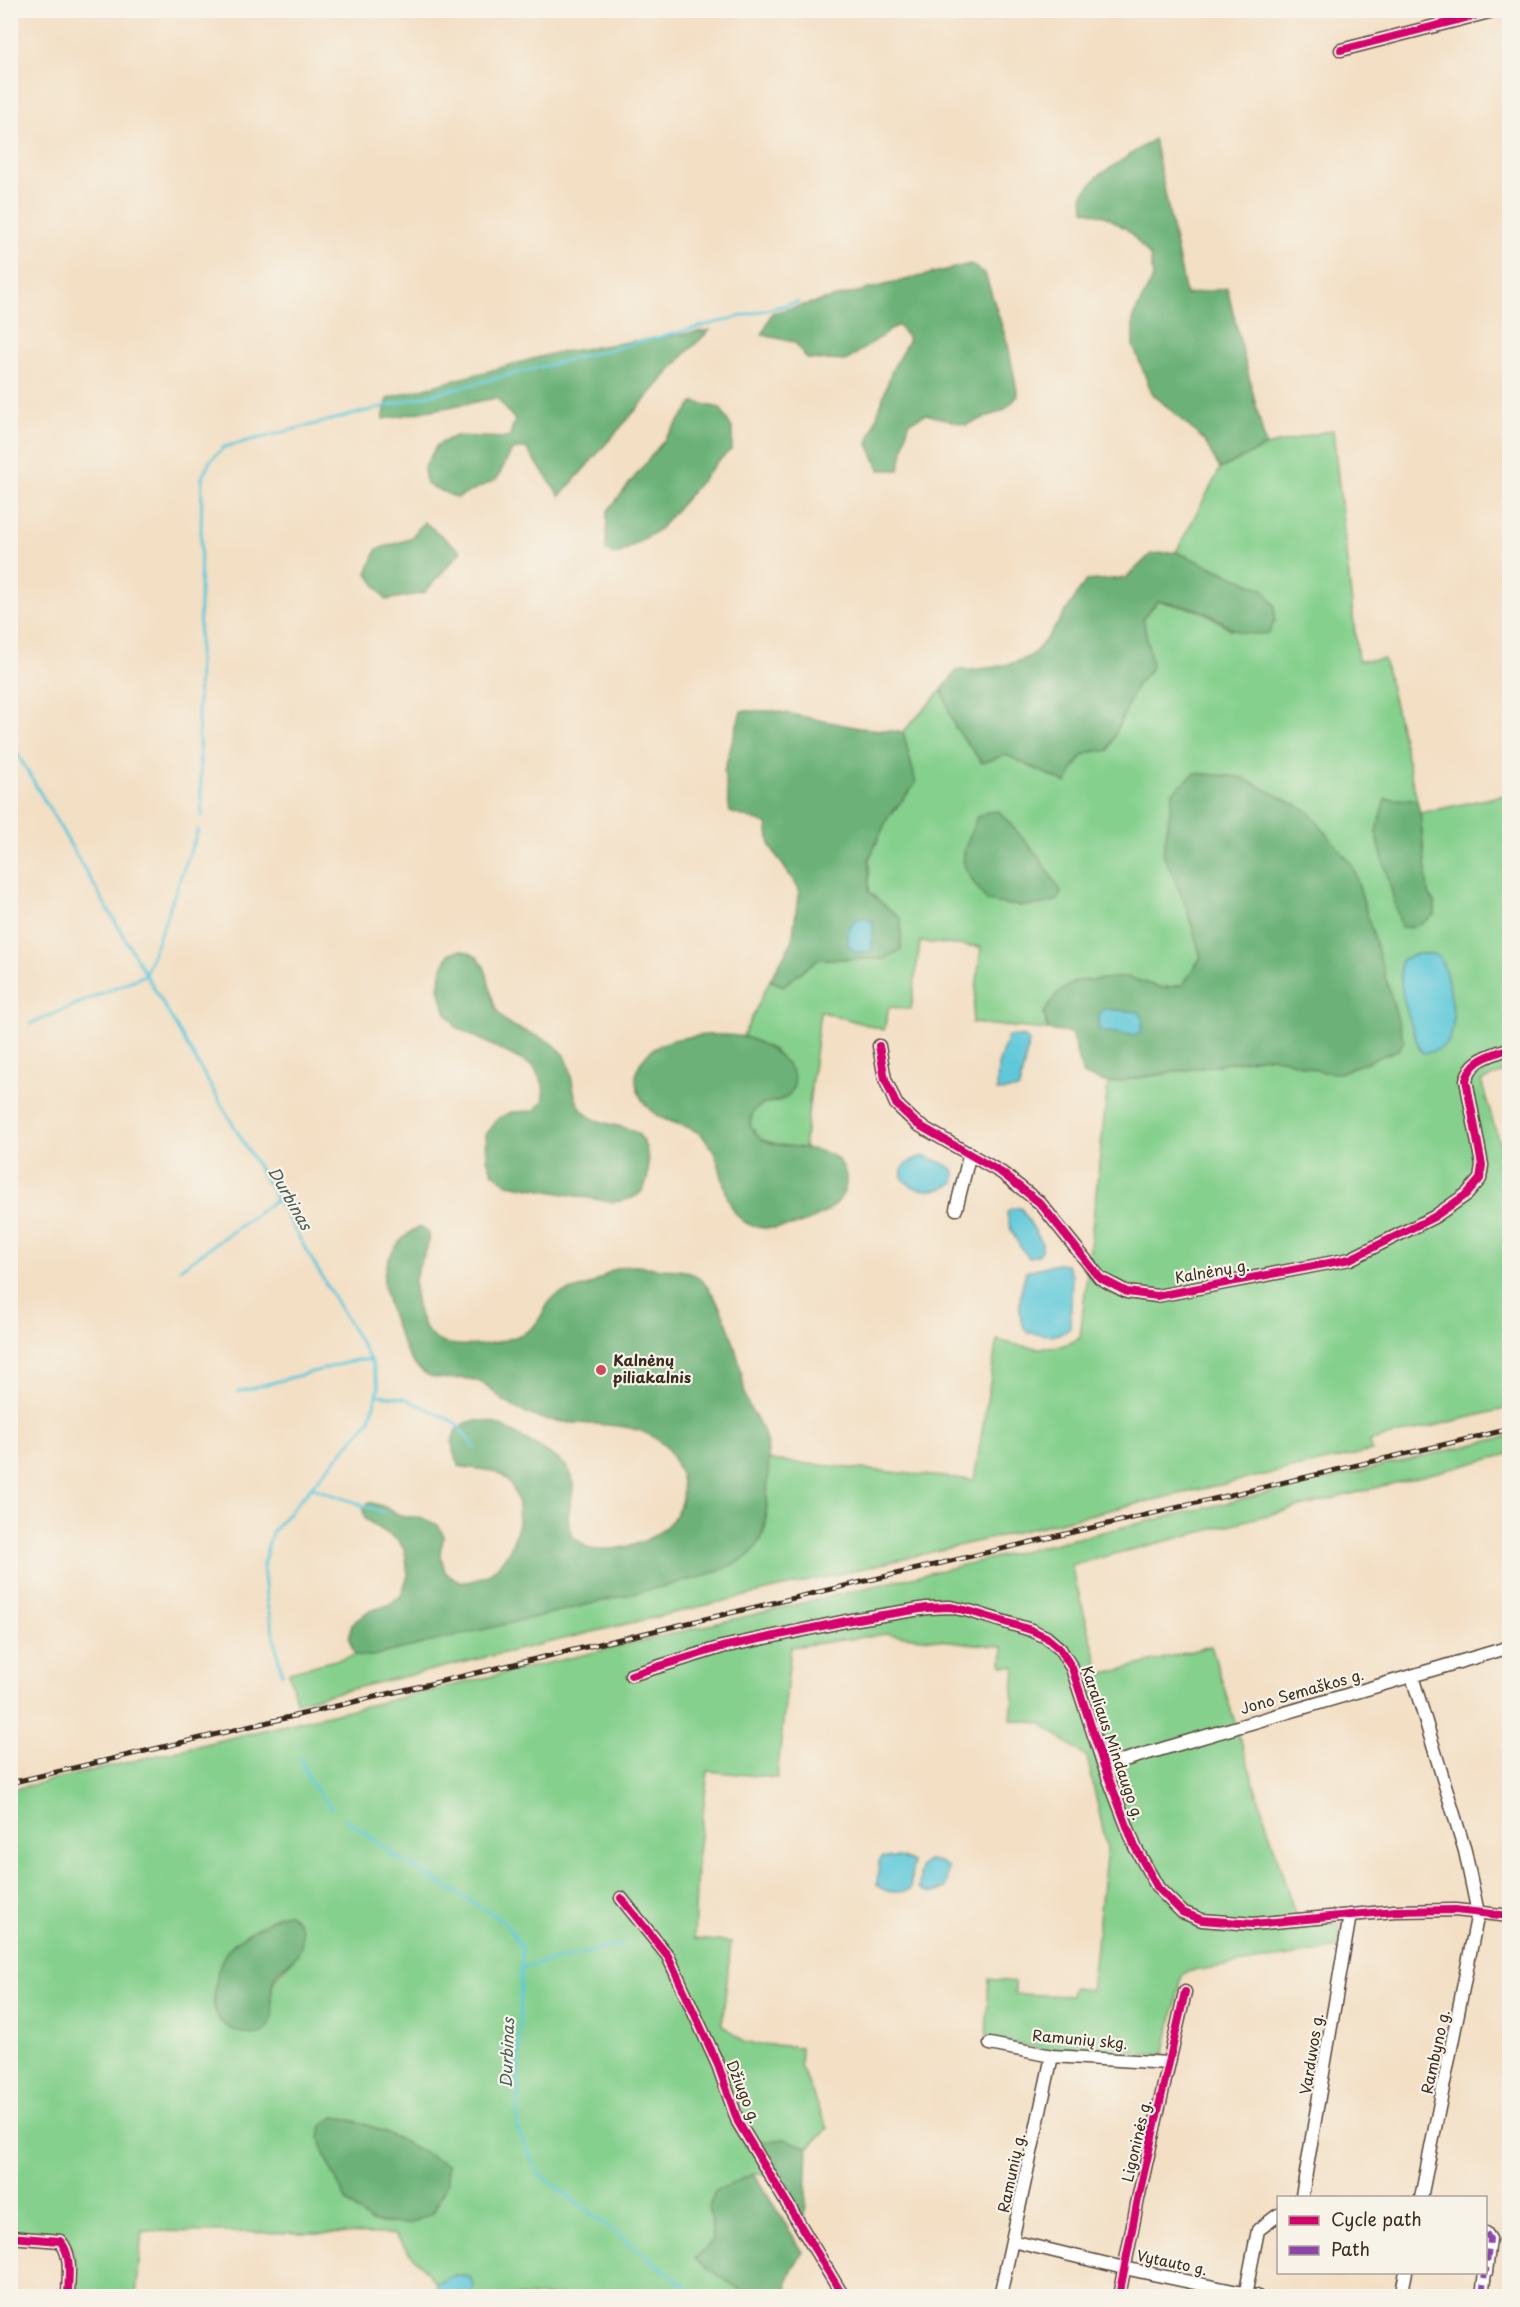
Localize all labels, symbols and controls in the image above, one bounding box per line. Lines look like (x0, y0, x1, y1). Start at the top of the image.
water label: Durbinas (263, 1161, 320, 1235)
street label: Kalnėnų g. (1173, 1253, 1251, 1288)
place label: Kalnėnų piliakalnis (613, 1348, 691, 1388)
marker: Kalnėnų piliakalnis (594, 1363, 608, 1377)
street label: Karaliaus Mindaugo g. (1076, 1662, 1151, 1823)
street label: Jono Semaškos g. (1237, 1662, 1366, 1719)
street label: Rambyno g. (1414, 2007, 1455, 2096)
street label: Varduvos g. (1293, 2011, 1328, 2096)
water label: Durbinas (493, 2016, 519, 2088)
street label: Ramunių skg. (1031, 2023, 1129, 2054)
street label: Džiugo g. (721, 2056, 767, 2126)
street label: Ligoninės g. (1115, 2097, 1156, 2184)
street label: Ramunių g. (991, 2131, 1030, 2215)
legend (1277, 2196, 1487, 2274)
text: Cycle path (1331, 2205, 1422, 2232)
text: Path (1331, 2235, 1370, 2262)
street label: Vytauto g. (1135, 2243, 1210, 2280)

